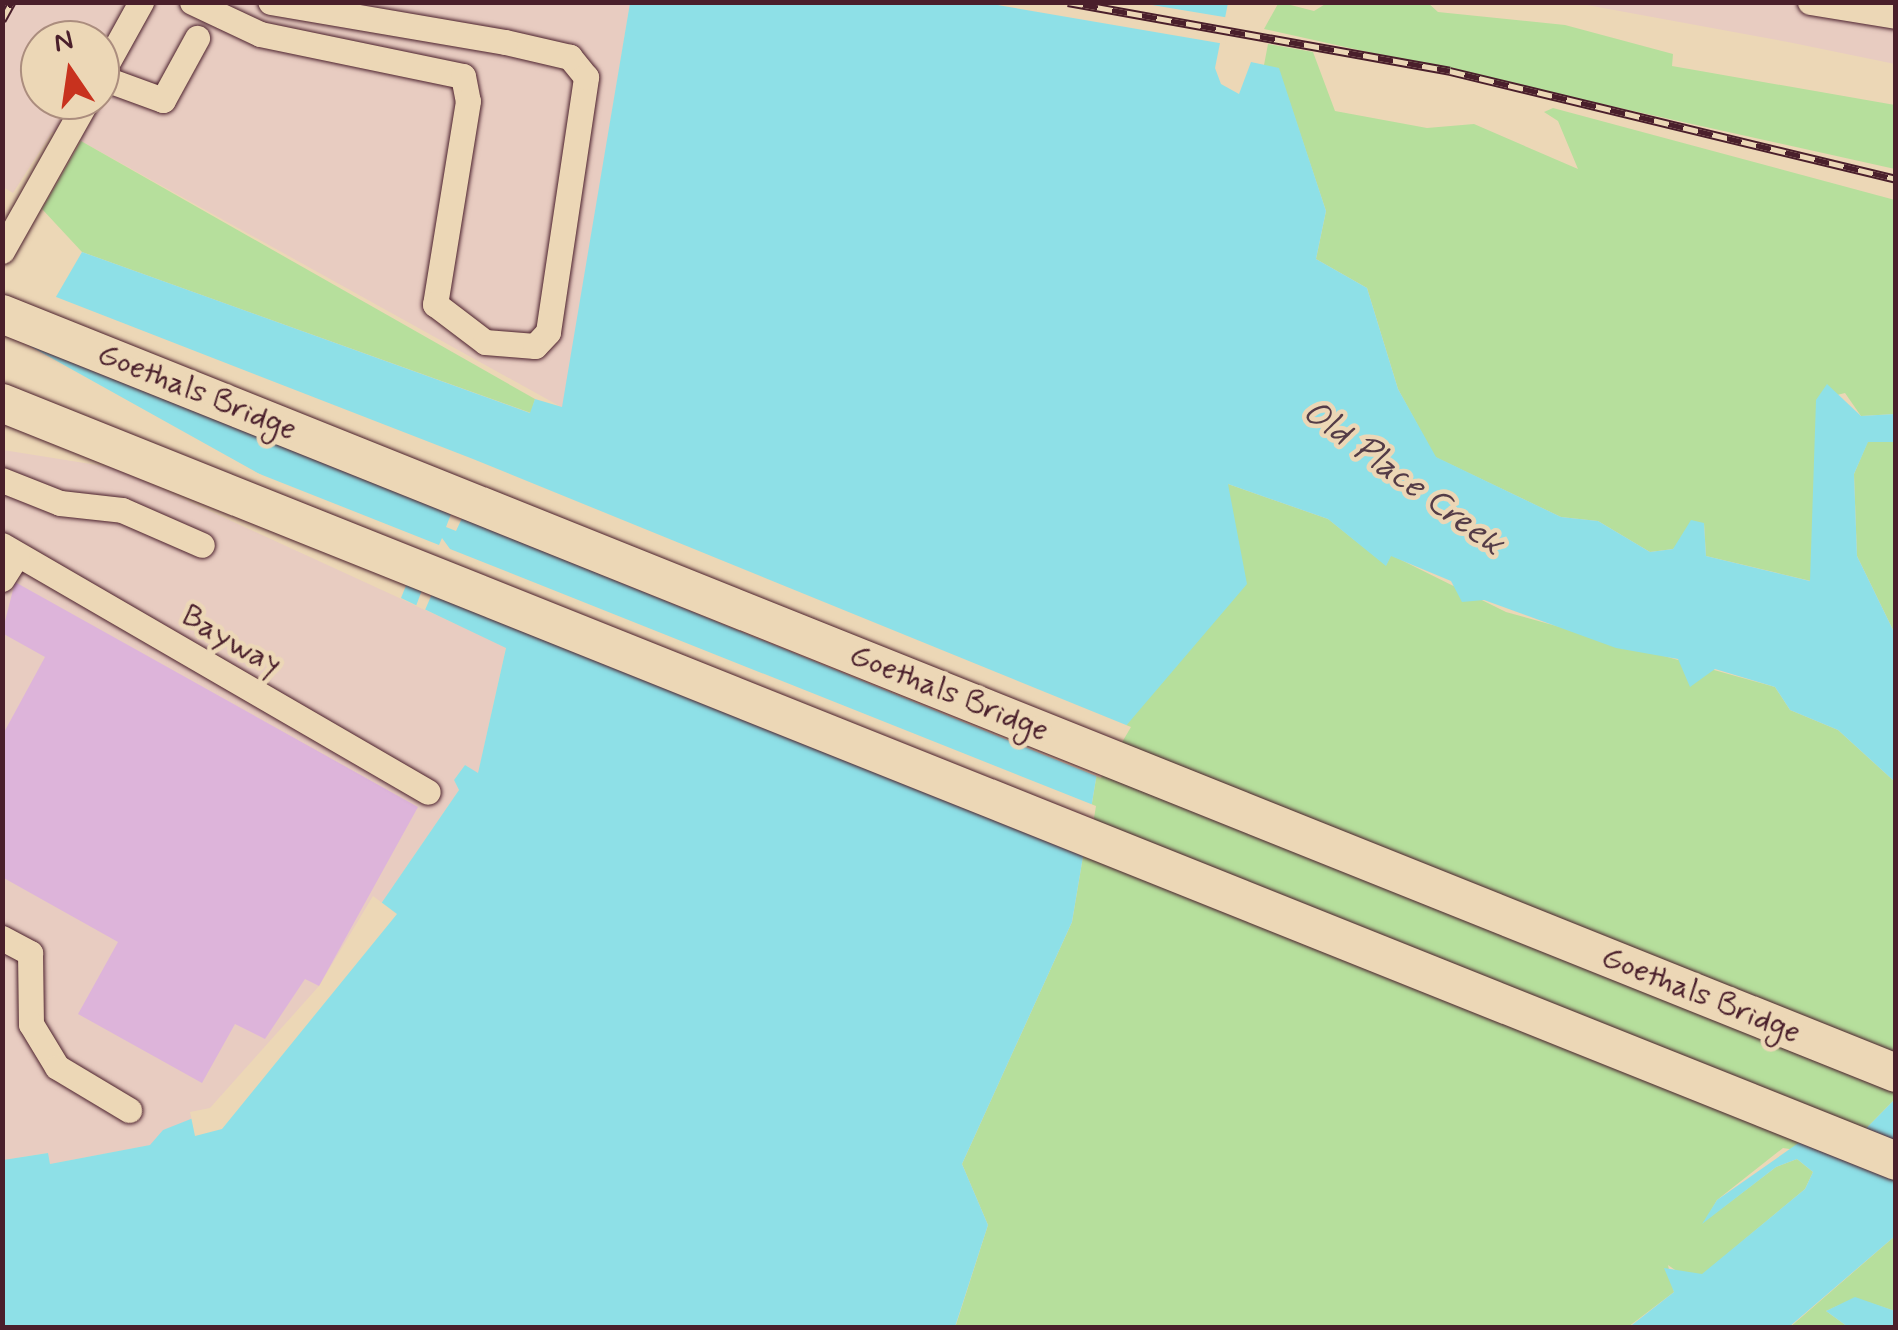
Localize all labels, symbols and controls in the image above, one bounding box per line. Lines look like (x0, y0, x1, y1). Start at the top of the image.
north arrow (20, 20, 120, 120)
text: N (50, 22, 77, 62)
street label: Goethals Bridge (93, 335, 301, 449)
water label: Old Place Creek (1296, 392, 1510, 564)
street label: Bayway (174, 597, 288, 685)
street label: Goethals Bridge (845, 636, 1053, 750)
street label: Goethals Bridge (1597, 938, 1805, 1052)

